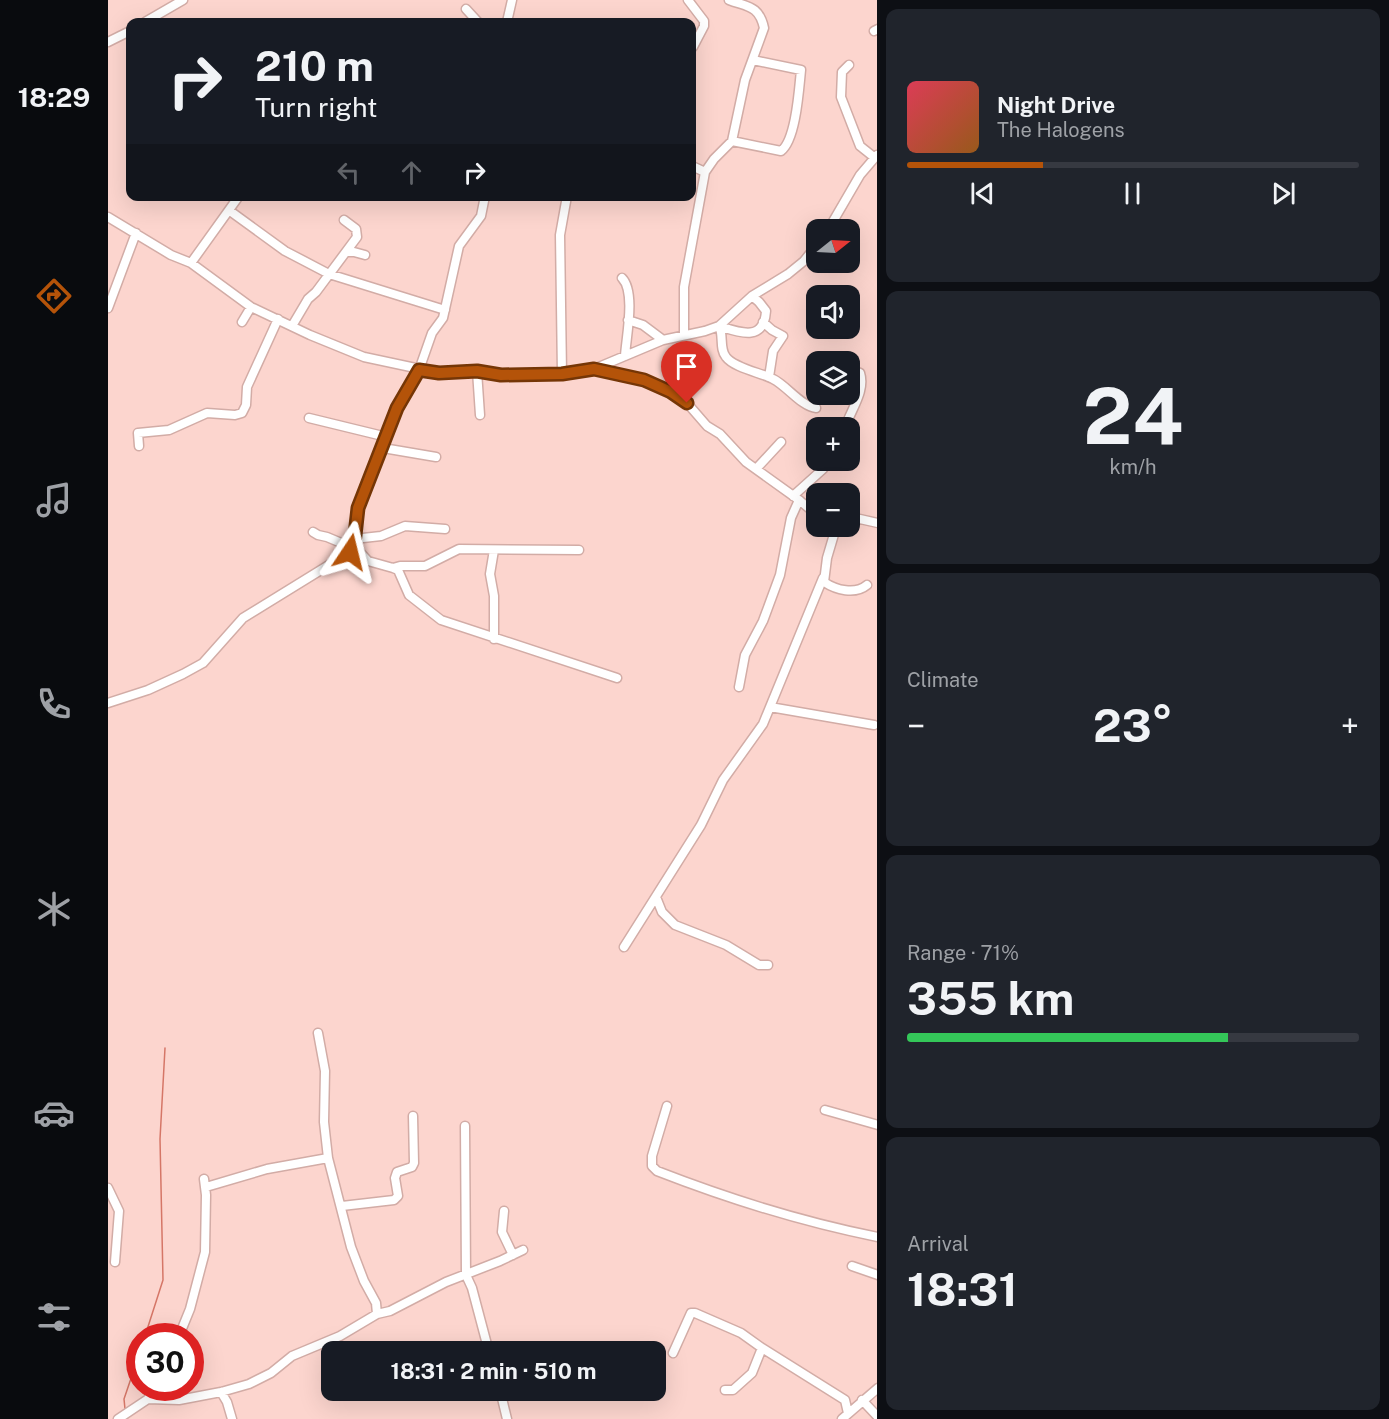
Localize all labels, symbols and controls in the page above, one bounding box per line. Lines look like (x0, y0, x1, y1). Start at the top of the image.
text: 210 m (255, 41, 374, 90)
icon: right (156, 42, 234, 120)
text: 18:29 (18, 81, 90, 113)
text: Turn right (255, 91, 378, 123)
text: Night Drive (997, 92, 1115, 118)
text: The Halogens (997, 118, 1125, 142)
icon: left (332, 156, 365, 189)
icon: ahead (395, 156, 428, 189)
icon: right (458, 156, 491, 189)
icon: previous (966, 177, 999, 210)
icon: pause (1116, 177, 1149, 210)
icon: next (1267, 177, 1300, 210)
north arrow (806, 219, 860, 273)
map controls (806, 219, 860, 537)
icon: directions (33, 275, 75, 317)
button: sound (806, 285, 860, 339)
pin (661, 341, 712, 403)
icon: arrive (670, 350, 703, 383)
button: layers (806, 351, 860, 405)
text: 24 (1083, 370, 1183, 462)
button: + (806, 417, 860, 471)
text: km/h (1109, 455, 1157, 479)
icon: music (33, 479, 75, 521)
button: − (806, 483, 860, 537)
position arrow (318, 520, 382, 584)
text: Climate (907, 668, 979, 692)
icon: phone (33, 683, 75, 725)
text: 23° (1093, 699, 1173, 752)
text: − (907, 707, 925, 745)
text: + (1341, 707, 1359, 745)
icon: climate (33, 888, 75, 930)
text: Range · 71% (907, 941, 1019, 965)
text: 355 km (907, 972, 1074, 1025)
icon: car (33, 1092, 75, 1134)
text: Arrival (907, 1232, 969, 1256)
text: 18:31 (907, 1263, 1018, 1316)
icon: filters (33, 1296, 75, 1338)
speed limit sign: 30 (126, 1323, 204, 1401)
text: 18:31 · 2 min · 510 m (391, 1358, 596, 1384)

